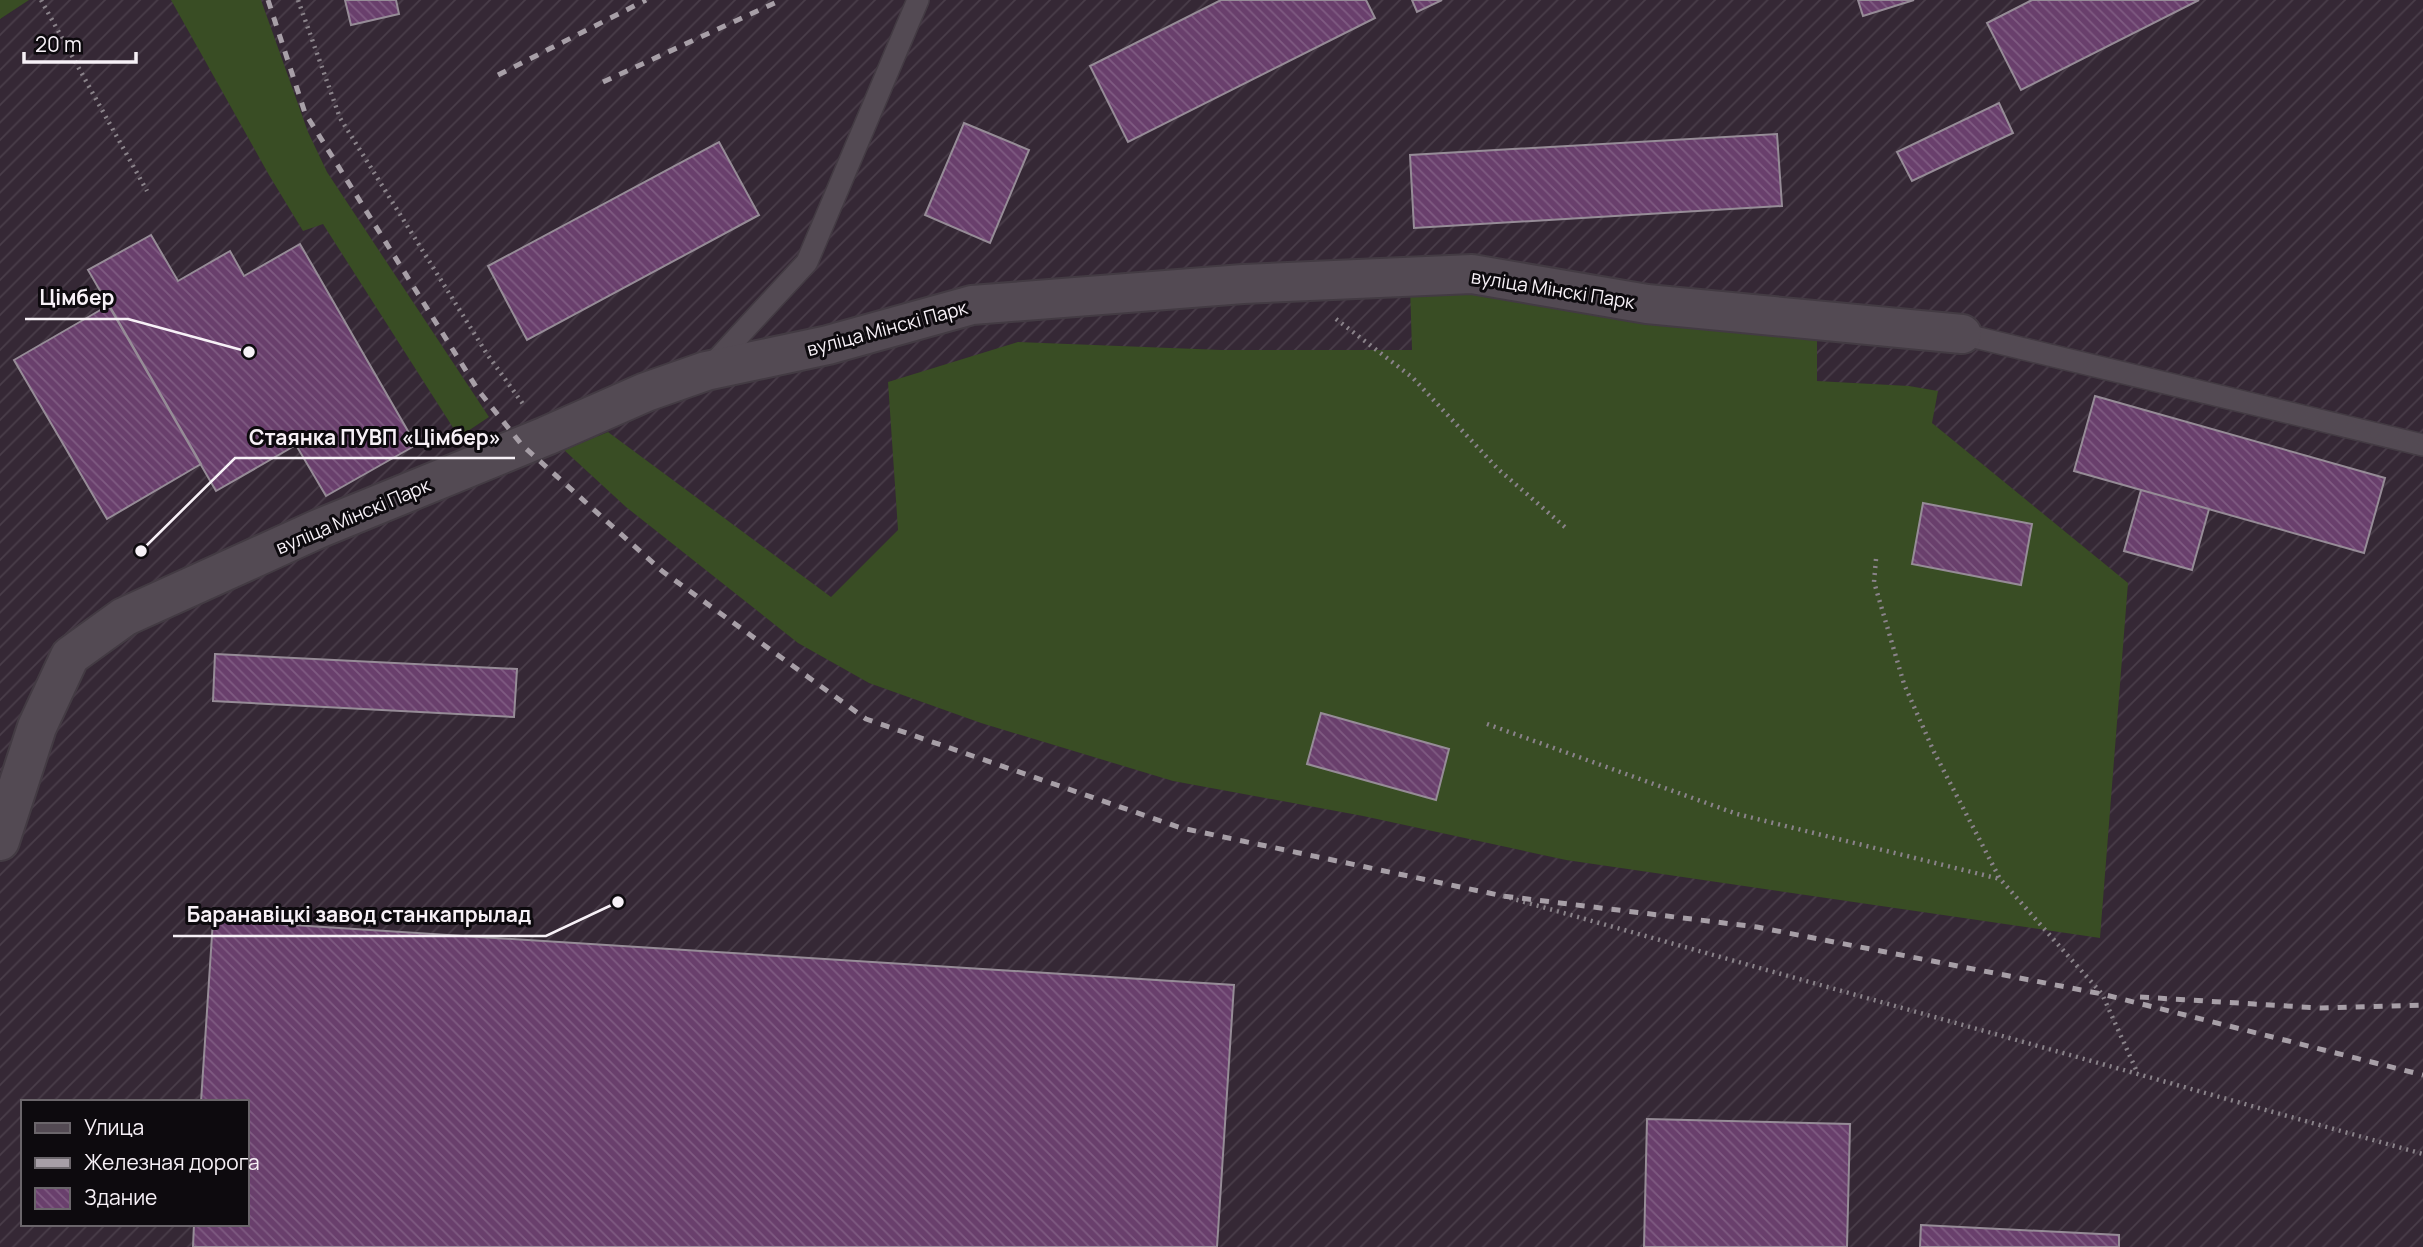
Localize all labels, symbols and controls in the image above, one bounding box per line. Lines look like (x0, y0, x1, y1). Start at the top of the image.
scale bar (24, 21, 136, 65)
text: 20 m (35, 30, 82, 58)
street label: вуліца Мінскі Парк (1469, 263, 1637, 315)
callout: Цімбер (25, 277, 128, 319)
text: Цімбер (40, 283, 115, 311)
street label: вуліца Мінскі Парк (804, 294, 971, 362)
callout: Стаянка ПУВП «Цімбер» (235, 416, 515, 458)
text: Стаянка ПУВП «Цімбер» (249, 423, 501, 451)
street label: вуліца Мінскі Парк (272, 471, 435, 560)
callout: Баранавіцкі завод станкапрылад (173, 894, 546, 936)
text: Баранавіцкі завод станкапрылад (187, 900, 531, 928)
legend (21, 1100, 248, 1226)
text: Улица (84, 1113, 144, 1141)
text: Железная дорога (84, 1148, 260, 1176)
text: Здание (84, 1183, 157, 1211)

